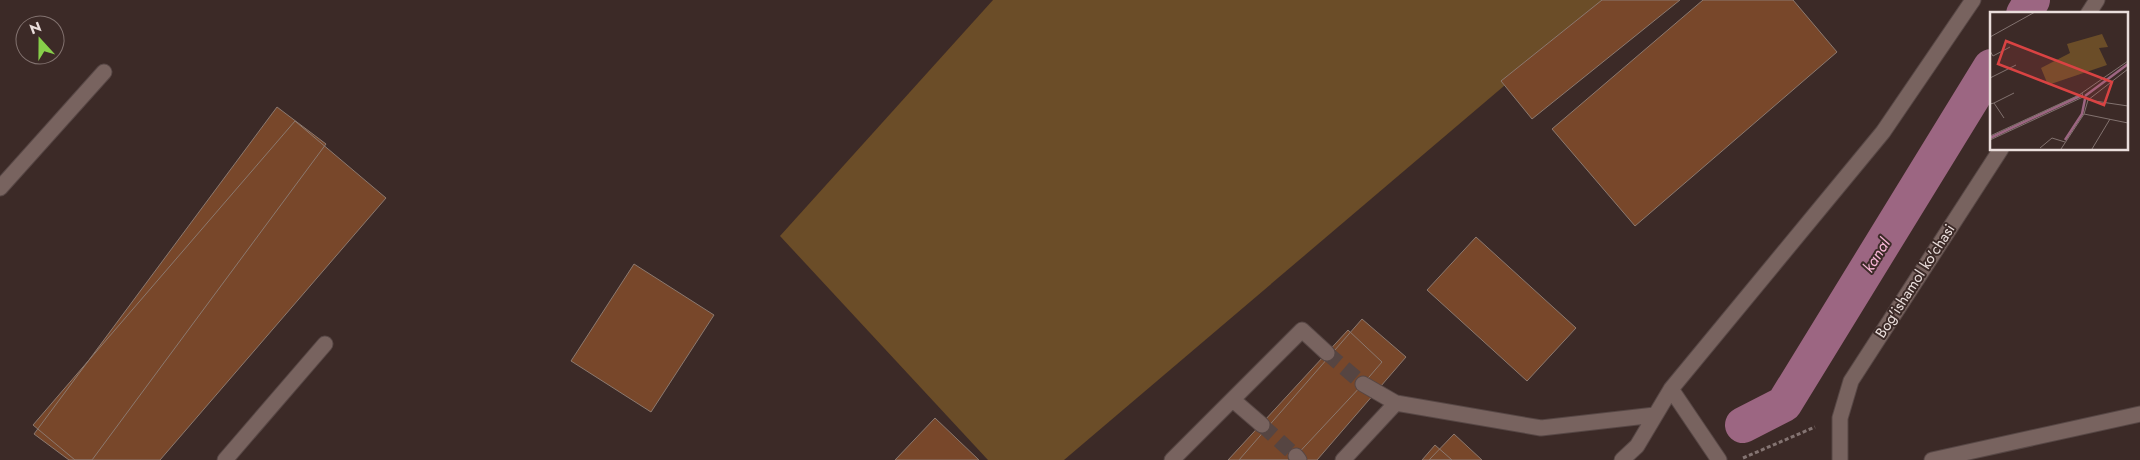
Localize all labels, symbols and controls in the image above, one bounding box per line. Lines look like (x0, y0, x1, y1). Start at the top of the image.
inset map (1990, 12, 2128, 150)
north arrow (15, 15, 65, 65)
text: N (27, 17, 44, 39)
street label: Bog'ishamol ko'chasi (1870, 220, 1960, 342)
water label: kanal (1857, 233, 1897, 277)

